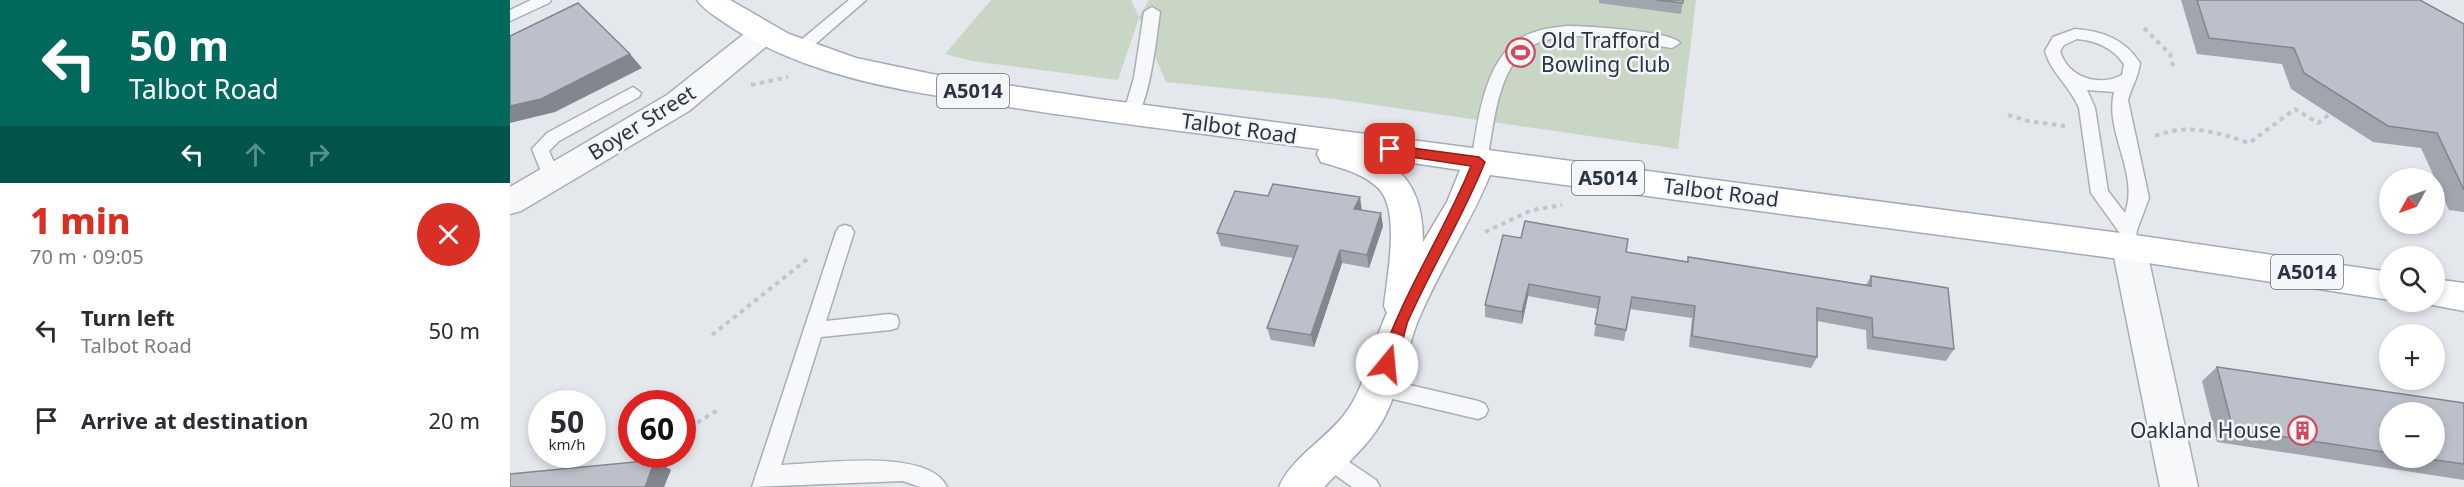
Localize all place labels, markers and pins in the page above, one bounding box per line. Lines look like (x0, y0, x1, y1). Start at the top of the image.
place label: Old Trafford Bowling Club (1541, 26, 1670, 78)
sports icon: Old Trafford Bowling Club (1504, 37, 1536, 69)
pin (1364, 123, 1415, 174)
building icon: Oakland House (2286, 415, 2318, 447)
place label: Oakland House (2130, 416, 2281, 444)

